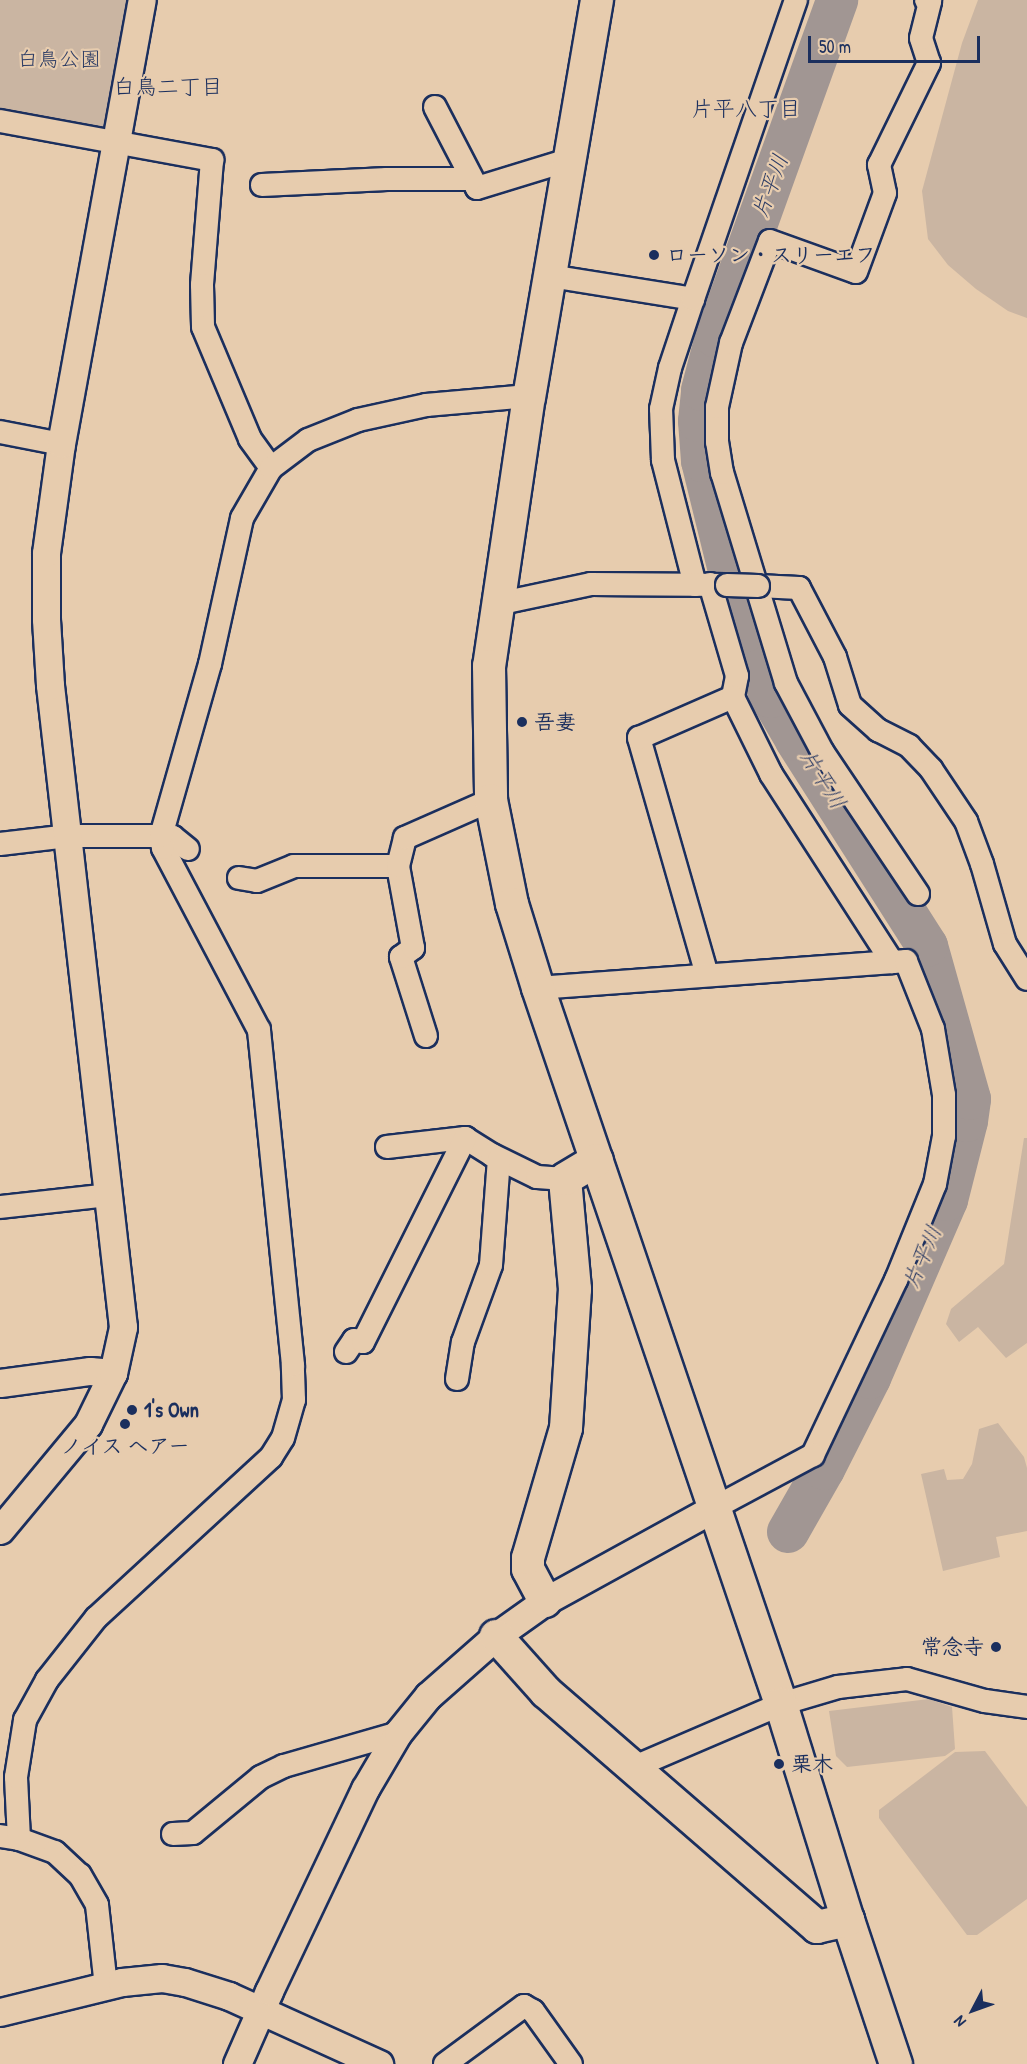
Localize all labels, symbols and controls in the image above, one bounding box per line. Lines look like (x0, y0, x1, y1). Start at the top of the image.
scale bar (811, 24, 984, 62)
text: 50 m (819, 34, 851, 59)
park label: 白鳥公園 (17, 46, 101, 72)
district label: 白鳥二丁目 (113, 74, 223, 100)
district label: 片平八丁目 (691, 96, 801, 122)
water label: 片平川 (746, 150, 794, 222)
place label: ローソン・スリーエフ (666, 242, 876, 268)
marker: ローソン・スリーエフ (647, 248, 661, 262)
place label: 吾妻 (534, 709, 576, 735)
marker: 吾妻 (515, 715, 529, 729)
water label: 片平川 (794, 744, 852, 814)
water label: 片平川 (897, 1221, 947, 1293)
place label: 1's Own (144, 1397, 199, 1423)
marker: 1's Own (125, 1403, 139, 1417)
marker: ノイス ヘアー (118, 1417, 132, 1431)
place label: ノイス ヘアー (60, 1433, 190, 1459)
place label: 常念寺 (921, 1634, 984, 1660)
marker: 常念寺 (989, 1640, 1003, 1654)
place label: 栗木 (791, 1751, 833, 1777)
marker: 栗木 (772, 1757, 786, 1771)
north arrow (943, 1980, 1003, 2040)
text: N (948, 2011, 971, 2032)

